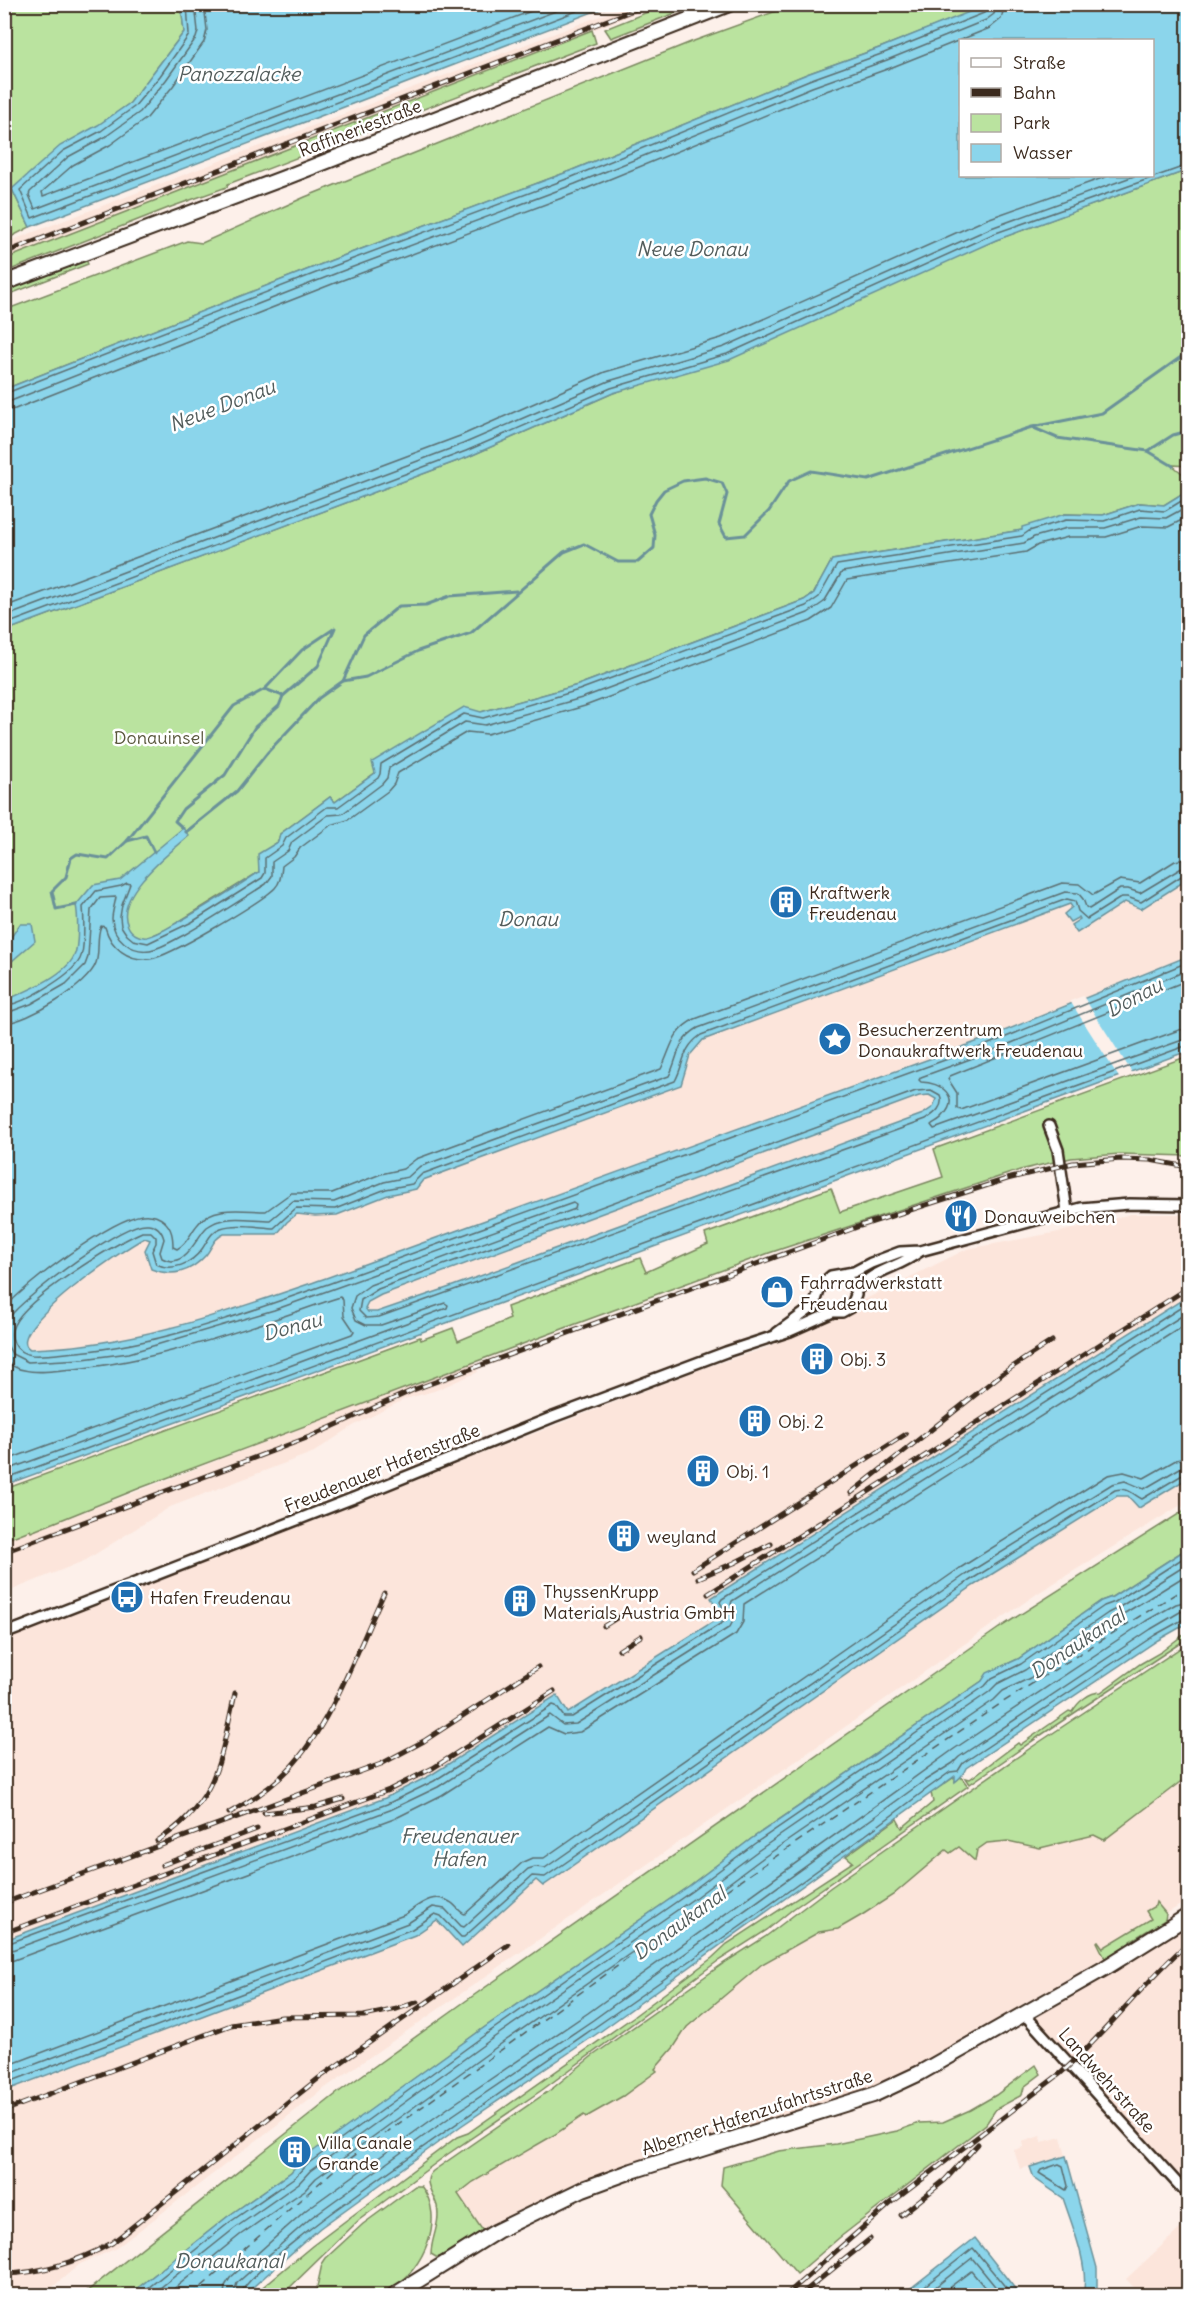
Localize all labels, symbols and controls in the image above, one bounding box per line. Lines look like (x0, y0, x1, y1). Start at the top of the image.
legend (959, 39, 1154, 177)
text: Straße (1013, 51, 1066, 74)
water label: Panozzalacke (178, 61, 302, 86)
text: Bahn (1013, 81, 1056, 104)
street label: Raffineriestraße (295, 94, 425, 162)
text: Park (1013, 111, 1050, 134)
text: Wasser (1013, 141, 1073, 164)
water label: Neue Donau (636, 236, 749, 261)
water label: Neue Donau (165, 373, 280, 437)
park label: Donauinsel (114, 726, 204, 749)
place label: Kraftwerk Freudenau (809, 881, 897, 925)
building icon: Kraftwerk Freudenau (768, 884, 804, 920)
water label: Donau (498, 906, 559, 931)
water label: Donau (1102, 971, 1168, 1022)
place label: Besucherzentrum Donaukraftwerk Freudenau (858, 1018, 1083, 1062)
place icon: Besucherzentrum Donaukraftwerk Freudenau (817, 1021, 853, 1057)
restaurant icon: Donauweibchen (943, 1198, 979, 1234)
place label: Donauweibchen (984, 1205, 1116, 1228)
place label: Fahrradwerkstatt Freudenau (800, 1271, 942, 1315)
shop icon: Fahrradwerkstatt Freudenau (759, 1274, 795, 1310)
water label: Donau (260, 1306, 325, 1346)
building icon: Obj. 3 (799, 1341, 835, 1377)
place label: Obj. 3 (840, 1348, 886, 1371)
building icon: Obj. 2 (737, 1403, 773, 1439)
place label: Obj. 2 (778, 1410, 824, 1433)
street label: Freudenauer Hafenstraße (281, 1418, 483, 1518)
building icon: Obj. 1 (685, 1453, 721, 1489)
place label: Obj. 1 (726, 1460, 769, 1483)
building icon: weyland (606, 1518, 642, 1554)
place label: weyland (647, 1525, 717, 1548)
bus stop icon: Hafen Freudenau (109, 1579, 145, 1615)
place label: ThyssenKrupp Materials Austria GmbH (543, 1580, 735, 1624)
building icon: ThyssenKrupp Materials Austria GmbH (502, 1583, 538, 1619)
place label: Hafen Freudenau (150, 1586, 291, 1609)
water label: Donaukanal (1025, 1601, 1131, 1684)
water label: Freudenauer Hafen (401, 1823, 520, 1871)
water label: Donaukanal (628, 1879, 732, 1965)
street label: Landwehrstraße (1054, 2023, 1160, 2137)
street label: Alberner Hafenzufahrtsstraße (639, 2064, 875, 2160)
place label: Villa Canale Grande (318, 2131, 412, 2175)
building icon: Villa Canale Grande (277, 2134, 313, 2170)
water label: Donaukanal (175, 2248, 286, 2273)

